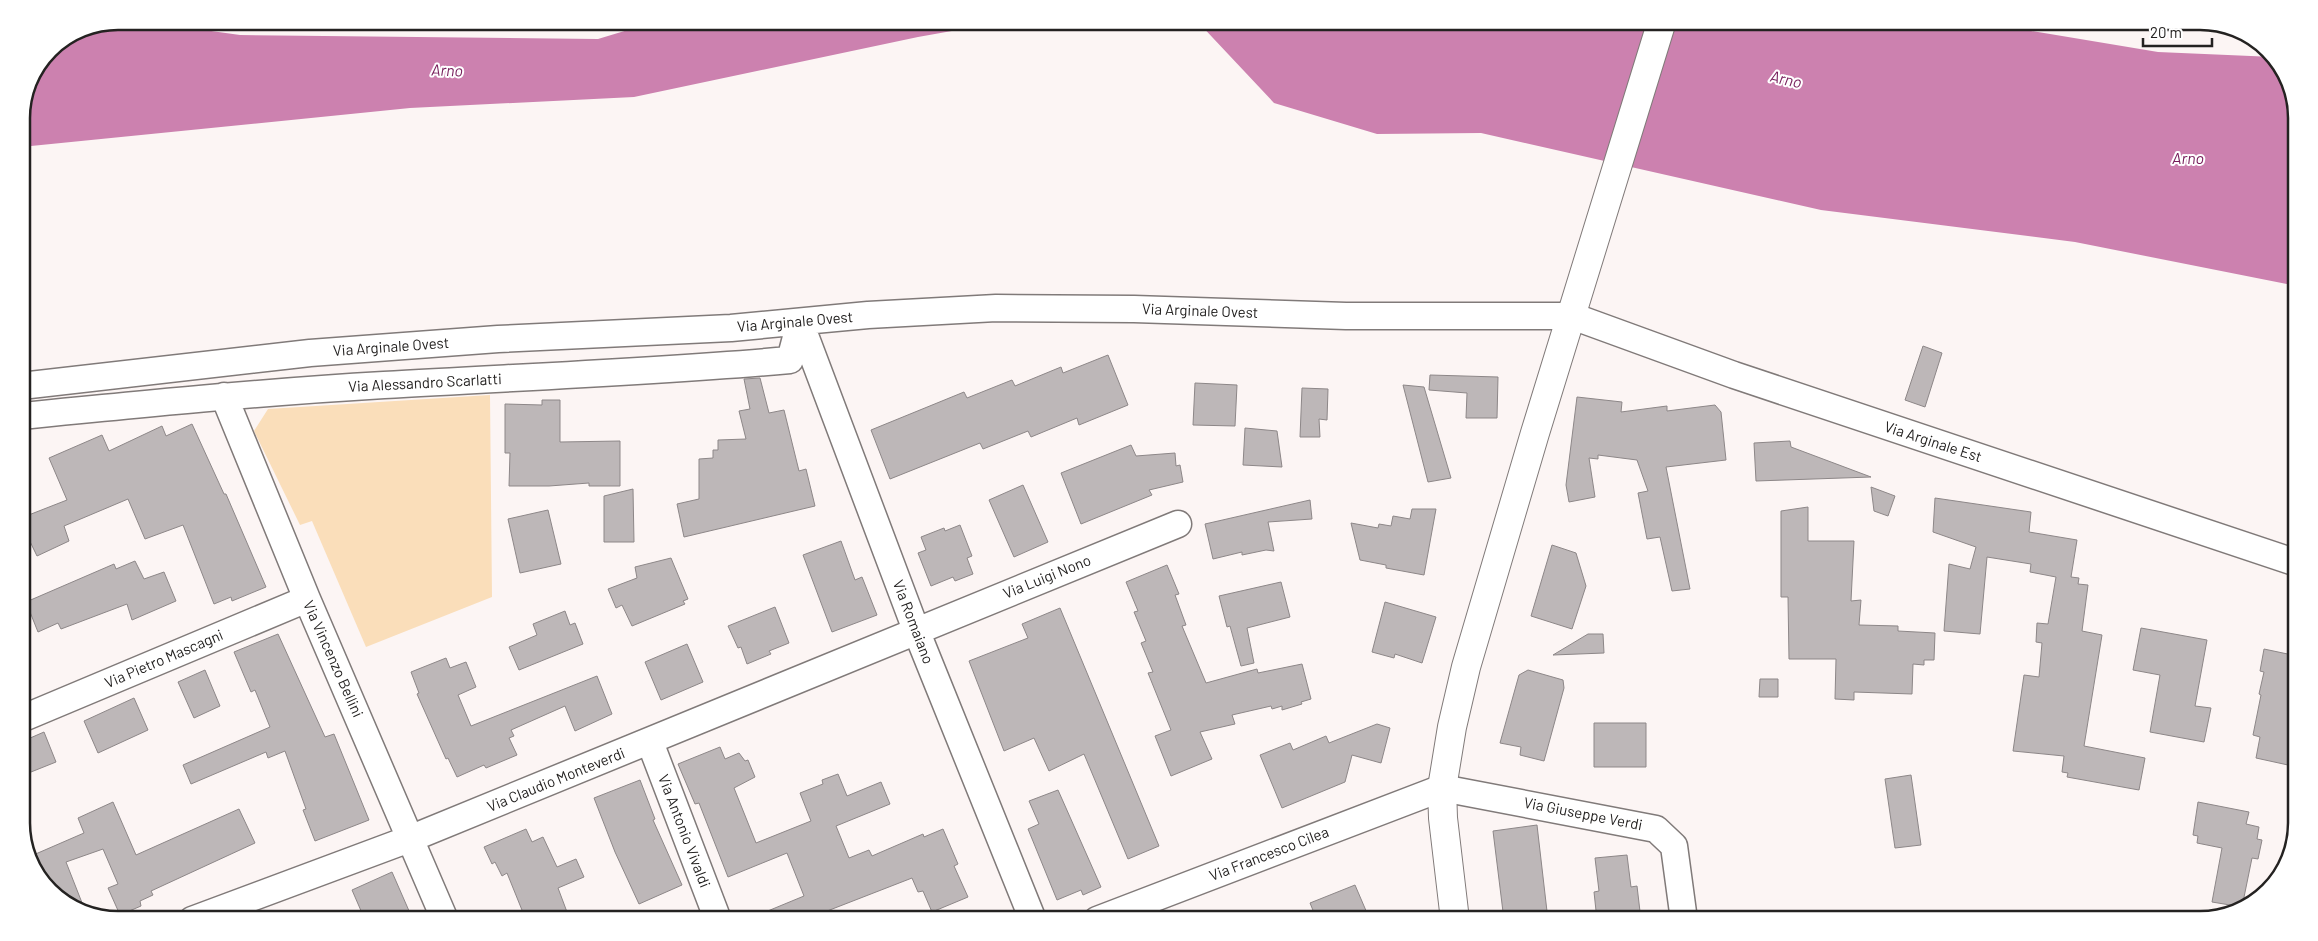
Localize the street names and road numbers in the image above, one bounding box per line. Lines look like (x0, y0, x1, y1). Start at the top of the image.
street label: Via Arginale Ovest (1142, 299, 1259, 321)
street label: Via Arginale Ovest (736, 307, 854, 335)
street label: Via Arginale Ovest (332, 333, 450, 359)
street label: Via Alessandro Scarlatti (348, 369, 502, 395)
street label: Via Arginale Est (1882, 417, 1984, 465)
street label: Via Luigi Nono (1000, 550, 1093, 602)
street label: Via Romaiano (890, 577, 938, 666)
street label: Via Vincenzo Bellini (300, 598, 368, 720)
street label: Via Pietro Mascagni (102, 625, 226, 691)
street label: Via Claudio Monteverdi (484, 743, 627, 815)
street label: Via Antonio Vivaldi (655, 772, 715, 890)
street label: Via Giuseppe Verdi (1522, 793, 1644, 833)
street label: Via Francesco Cilea (1206, 822, 1331, 884)

